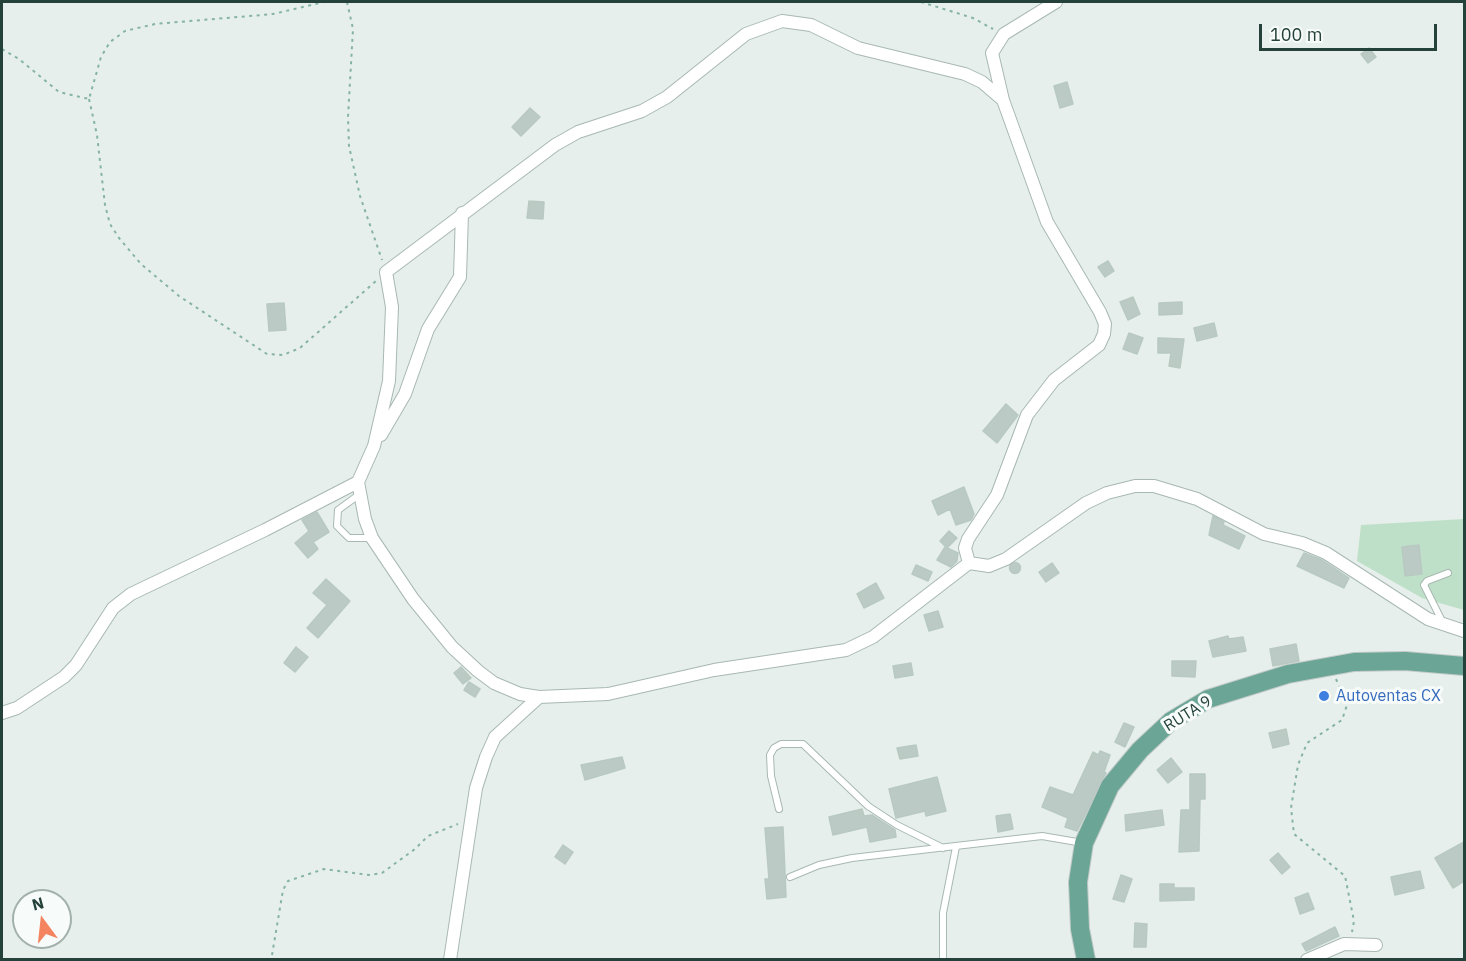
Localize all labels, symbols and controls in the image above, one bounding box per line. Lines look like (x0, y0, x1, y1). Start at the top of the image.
scale bar (1262, 12, 1440, 50)
text: 100 m (1270, 23, 1322, 46)
place label: Autoventas CX (1336, 686, 1441, 706)
marker: Autoventas CX (1317, 689, 1331, 703)
street label: RUTA 9 (1161, 692, 1215, 736)
north arrow (12, 889, 72, 949)
text: N (30, 892, 46, 915)

